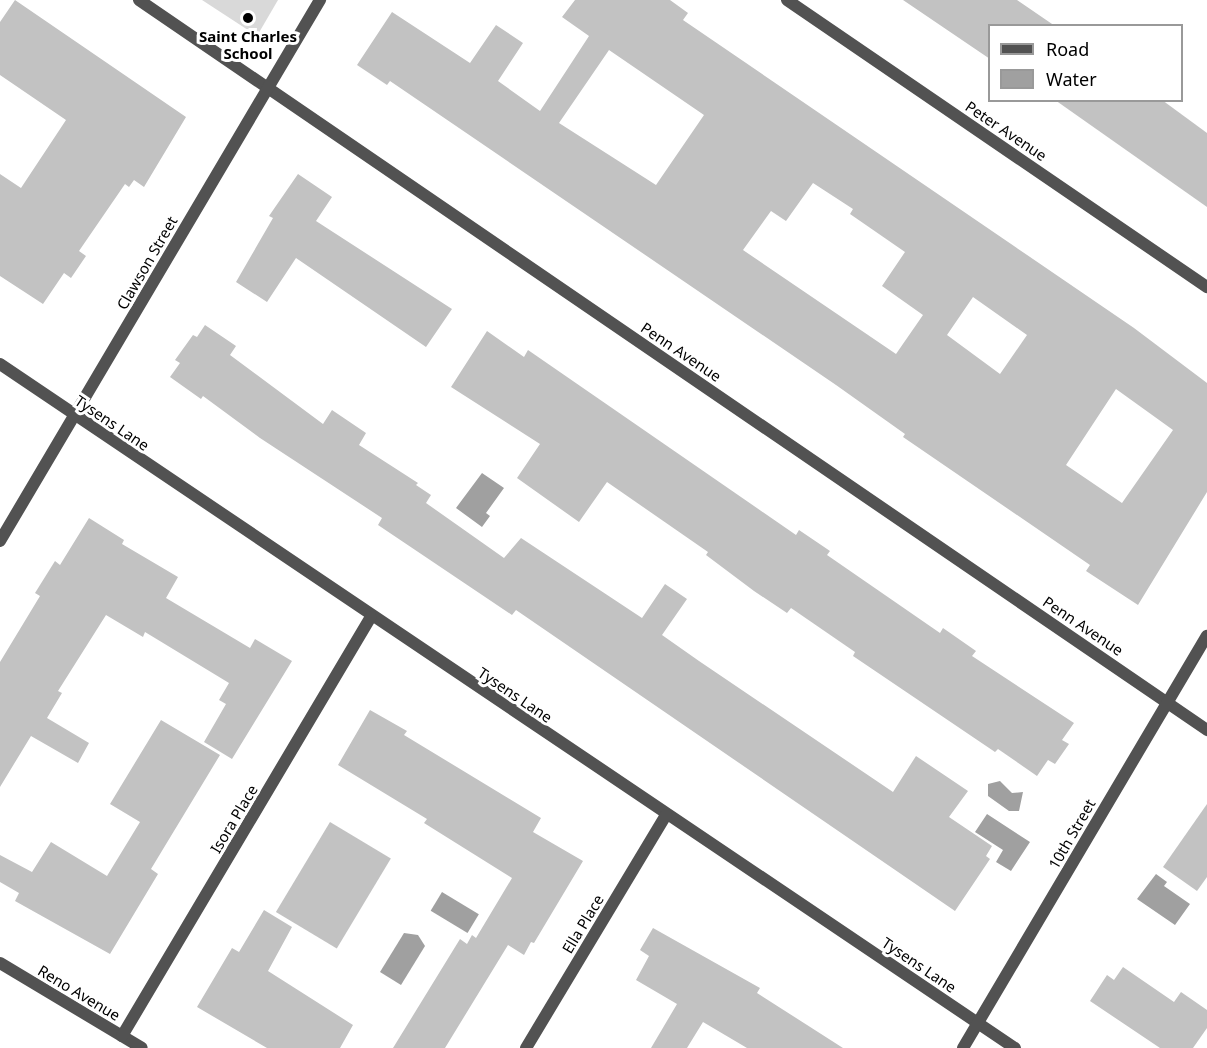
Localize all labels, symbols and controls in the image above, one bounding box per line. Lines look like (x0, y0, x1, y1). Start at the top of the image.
marker: Saint Charles School (241, 11, 255, 25)
legend (988, 24, 1183, 102)
place label: Saint Charles School (199, 27, 297, 62)
text: Road (1046, 37, 1089, 61)
text: Water (1046, 67, 1097, 91)
street label: Peter Avenue (962, 97, 1050, 165)
street label: Clawson Street (113, 213, 181, 313)
street label: Penn Avenue (638, 319, 724, 385)
street label: Tysens Lane (71, 392, 153, 454)
street label: Penn Avenue (1040, 593, 1126, 659)
street label: Tysens Lane (474, 664, 556, 726)
street label: Isora Place (207, 782, 261, 856)
street label: 10th Street (1045, 796, 1099, 872)
street label: Ella Place (558, 891, 608, 957)
street label: Tysens Lane (878, 934, 960, 996)
street label: Reno Avenue (35, 961, 123, 1025)

